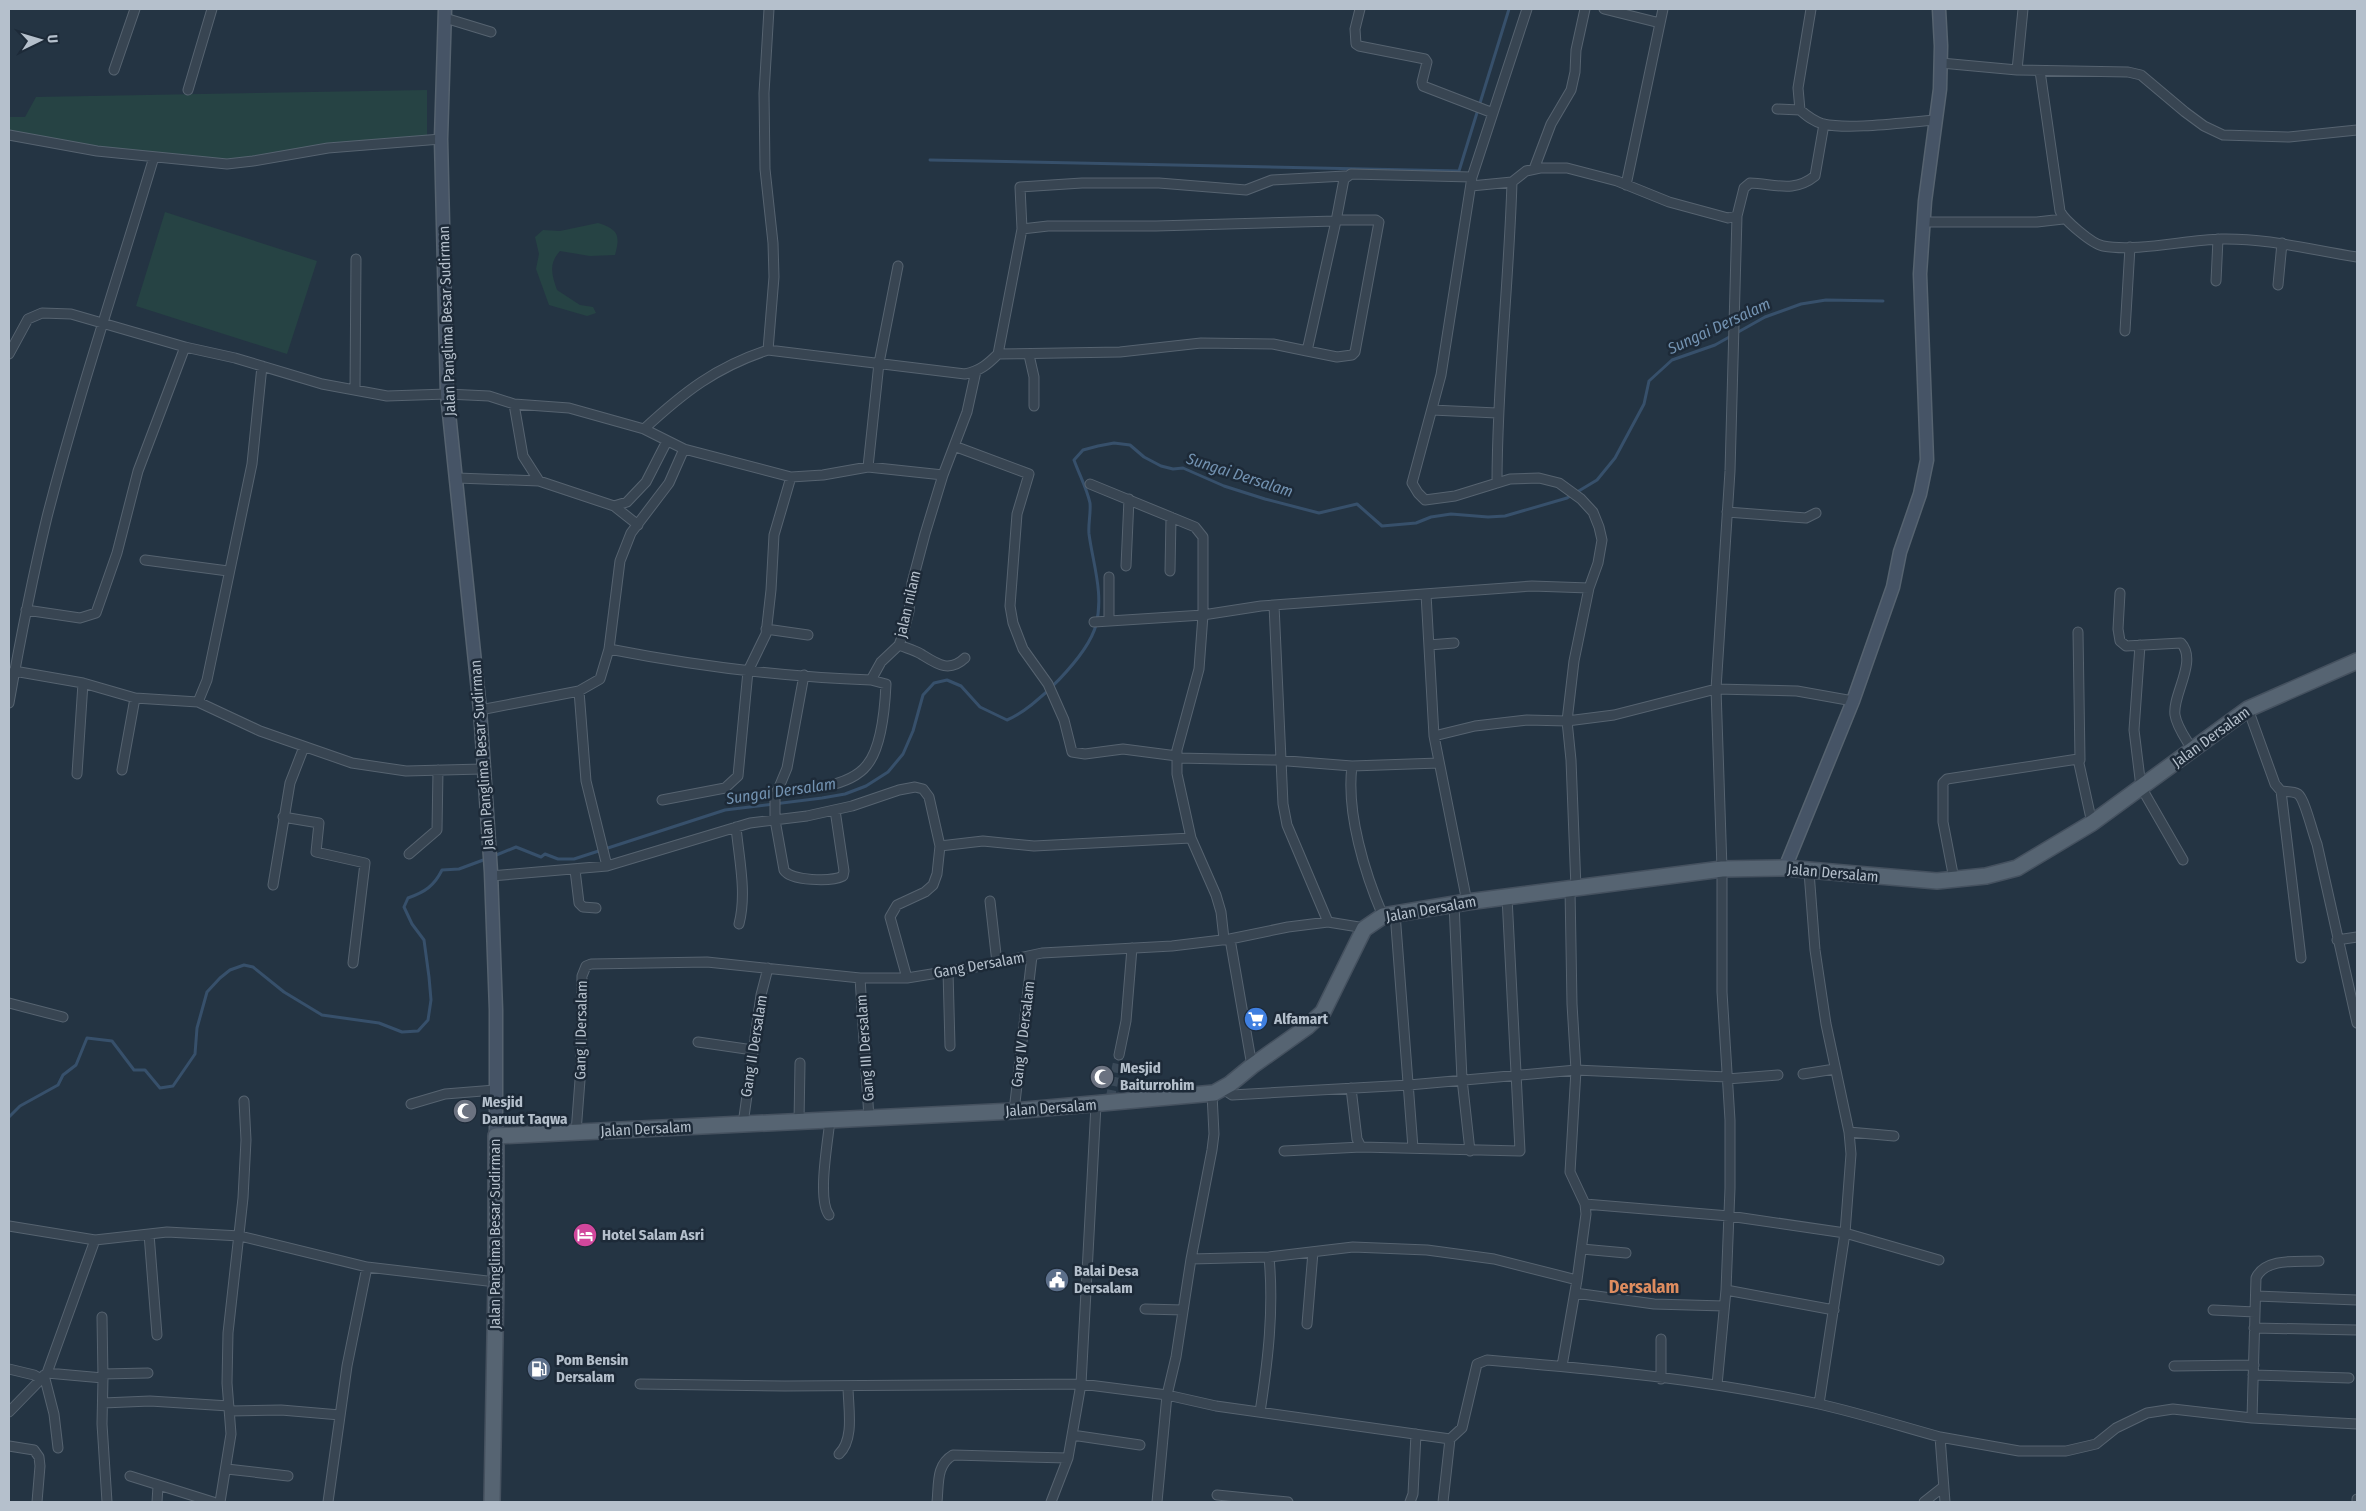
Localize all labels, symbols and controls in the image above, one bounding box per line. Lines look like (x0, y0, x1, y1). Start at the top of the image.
north arrow (15, 15, 65, 65)
text: U (44, 34, 61, 44)
street label: Jalan Panglima Besar Sudirman (435, 225, 459, 417)
water label: Sungai Dersalam (1664, 294, 1773, 358)
water label: Sungai Dersalam (1183, 449, 1296, 501)
street label: jalan nilam (891, 569, 924, 640)
street label: Jalan Panglima Besar Sudirman (466, 659, 498, 851)
street label: Jalan Dersalam (2169, 703, 2253, 771)
water label: Sungai Dersalam (724, 774, 837, 808)
street label: Jalan Dersalam (1787, 860, 1879, 886)
street label: Jalan Dersalam (1384, 892, 1478, 926)
street label: Gang Dersalam (932, 948, 1026, 982)
street label: Gang I Dersalam (571, 980, 591, 1080)
street label: Gang IV Dersalam (1008, 980, 1038, 1088)
street label: Gang II Dersalam (737, 994, 771, 1098)
street label: Gang III Dersalam (852, 994, 878, 1102)
supermarket icon: Alfamart (1243, 1006, 1269, 1032)
place label: Alfamart (1273, 1010, 1329, 1028)
place label: Mesjid Baiturrohim (1120, 1059, 1195, 1094)
mosque icon: Mesjid Baiturrohim (1089, 1064, 1115, 1090)
place label: Mesjid Daruut Taqwa (482, 1093, 568, 1128)
street label: Jalan Dersalam (1005, 1096, 1097, 1120)
mosque icon: Mesjid Daruut Taqwa (452, 1098, 478, 1124)
street label: Jalan Dersalam (600, 1118, 692, 1140)
street label: Jalan Panglima Besar Sudirman (486, 1139, 504, 1329)
hotel icon: Hotel Salam Asri (572, 1222, 598, 1248)
place label: Hotel Salam Asri (602, 1226, 704, 1244)
place label: Balai Desa Dersalam (1074, 1262, 1139, 1297)
public building icon: Balai Desa Dersalam (1044, 1267, 1070, 1293)
district label: Dersalam (1609, 1276, 1679, 1298)
place label: Pom Bensin Dersalam (556, 1351, 629, 1386)
fuel station icon: Pom Bensin Dersalam (526, 1356, 552, 1382)

